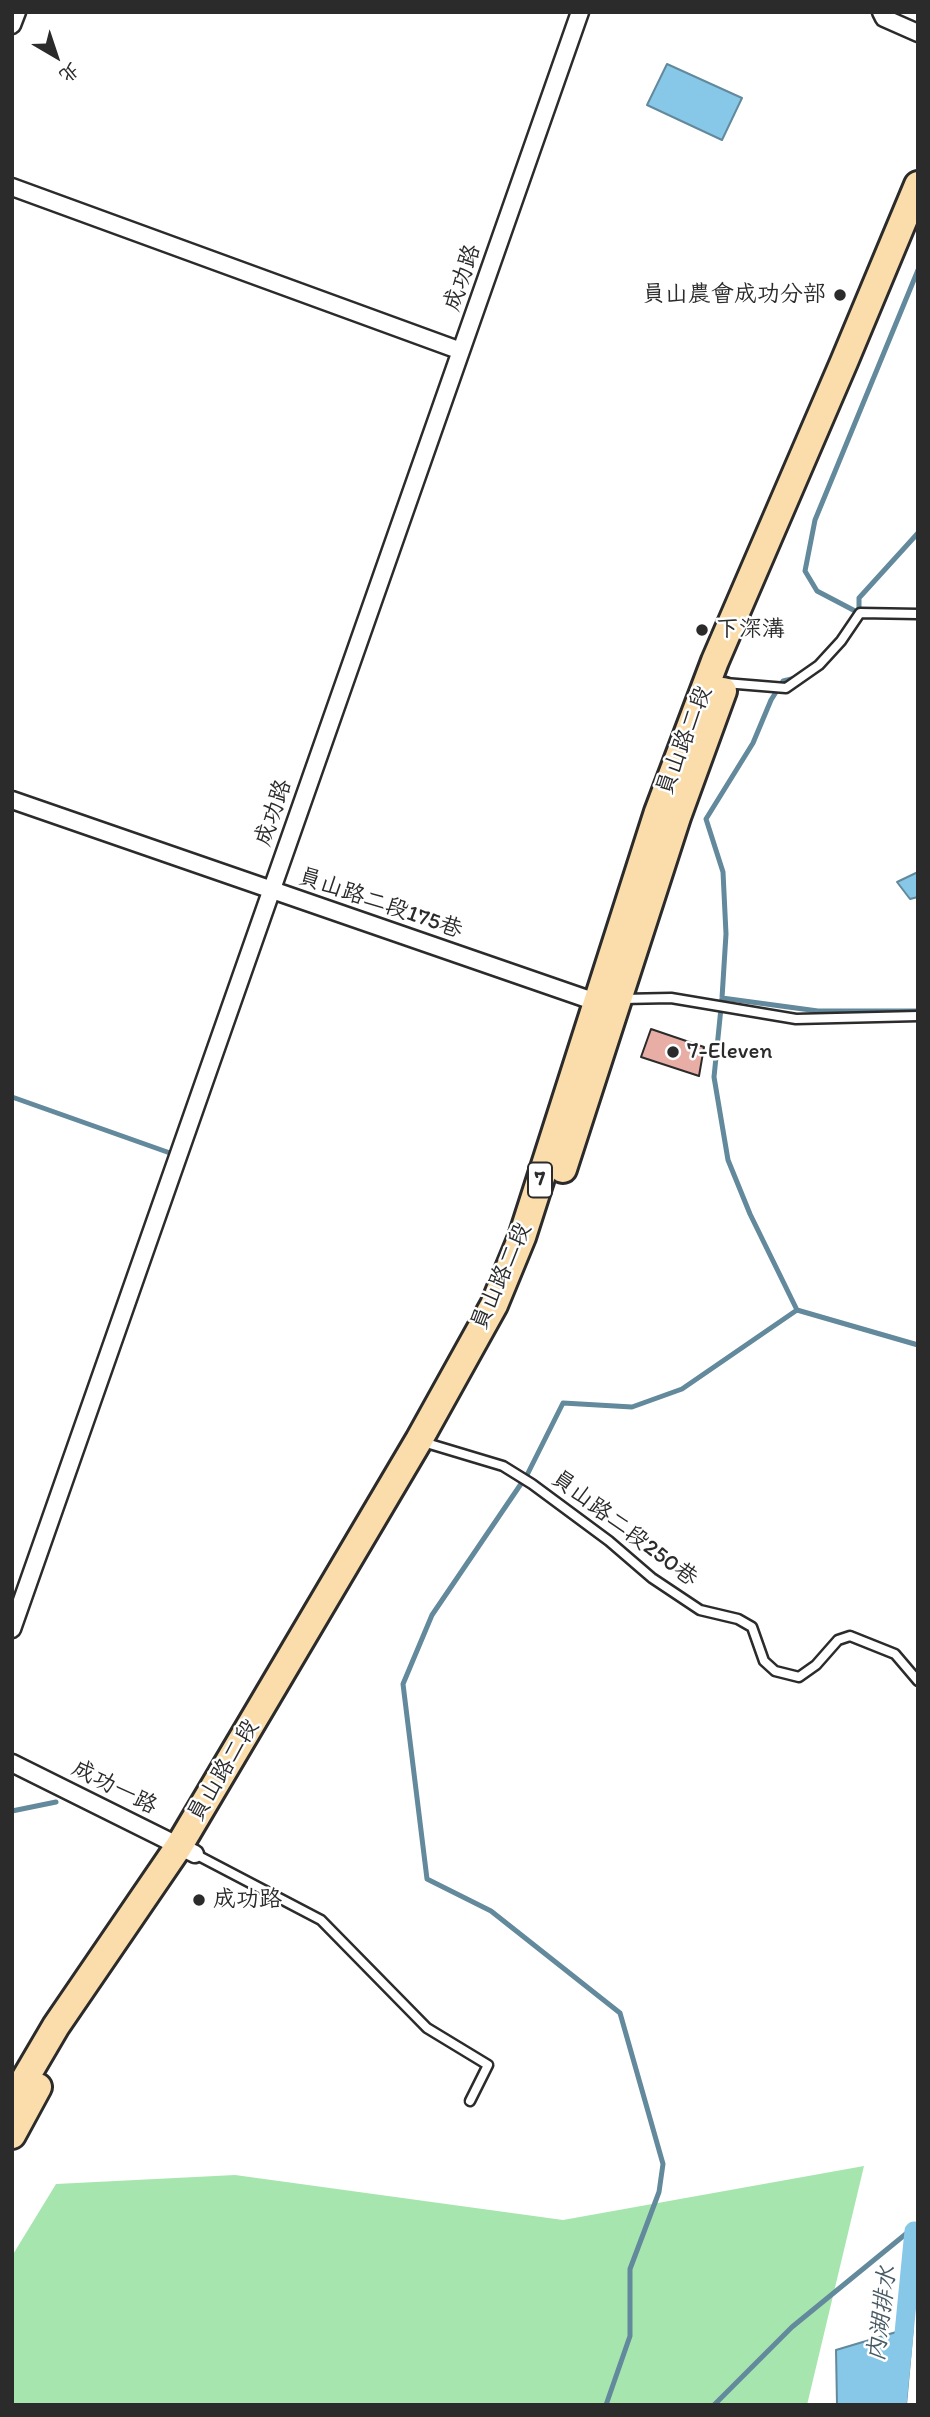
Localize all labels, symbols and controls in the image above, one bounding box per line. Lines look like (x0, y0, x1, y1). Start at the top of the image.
north arrow (21, 21, 91, 91)
text: 北 (55, 58, 84, 88)
street label: 成功路 (439, 241, 487, 315)
place label: 員山農會成功分部 (642, 281, 826, 309)
marker: 員山農會成功分部 (832, 287, 848, 303)
place label: 下深溝 (716, 616, 785, 644)
marker: 下深溝 (694, 622, 710, 638)
street label: 員山路二段 (652, 682, 718, 800)
street label: 成功路 (250, 776, 298, 850)
street label: 員山路二段175巷 (294, 863, 466, 945)
place label: 7-Eleven (687, 1038, 772, 1066)
marker: 7-Eleven (665, 1044, 681, 1060)
road number: 7 (528, 1162, 552, 1198)
street label: 員山路二段 (466, 1219, 538, 1335)
street label: 員山路二段250巷 (545, 1465, 703, 1593)
street label: 員山路二段 (183, 1715, 265, 1827)
street label: 成功一路 (67, 1755, 161, 1821)
place label: 成功路 (213, 1886, 282, 1914)
marker: 成功路 (191, 1892, 207, 1908)
water label: 內湖排水 (863, 2265, 903, 2363)

